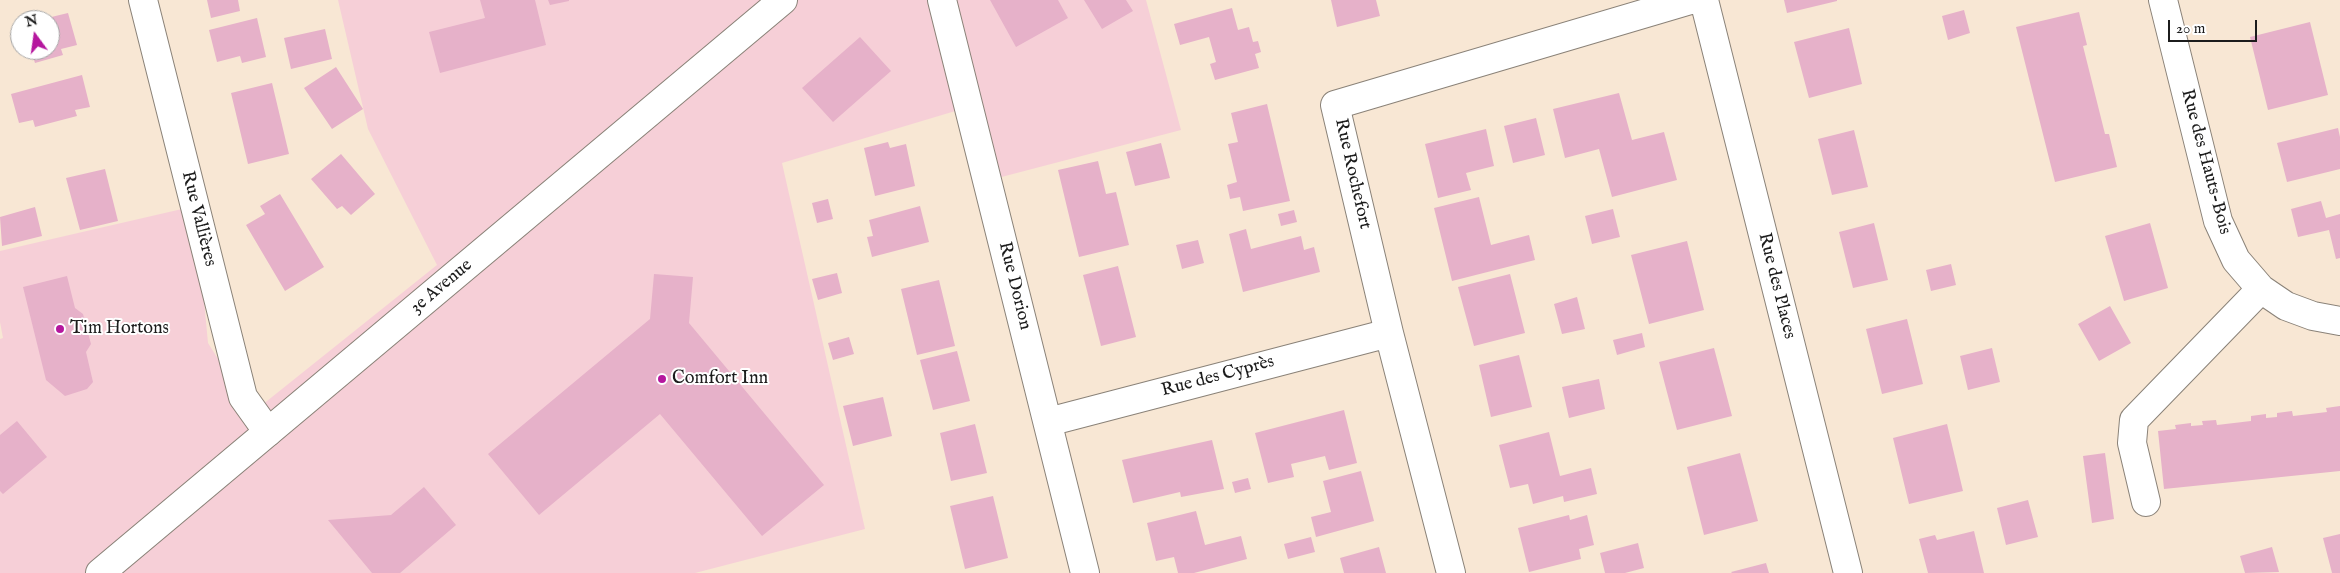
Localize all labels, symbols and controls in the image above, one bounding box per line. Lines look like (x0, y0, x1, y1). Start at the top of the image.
north arrow (10, 10, 60, 60)
scale bar (2170, 10, 2259, 42)
text: N (24, 11, 40, 32)
text: 20 m (2176, 19, 2205, 38)
street label: Rue des Hauts-Bois (2175, 87, 2235, 237)
street label: Rue Rochefort (1329, 117, 1375, 231)
street label: Rue Vallières (176, 169, 220, 269)
street label: Rue des Places (1752, 231, 1800, 341)
street label: Rue Dorion (993, 240, 1035, 332)
street label: 3e Avenue (407, 255, 477, 319)
place label: Tim Hortons (70, 318, 169, 340)
marker: Tim Hortons (54, 323, 66, 335)
street label: Rue des Cyprès (1159, 352, 1277, 402)
place label: Comfort Inn (672, 368, 768, 390)
marker: Comfort Inn (656, 373, 668, 385)

